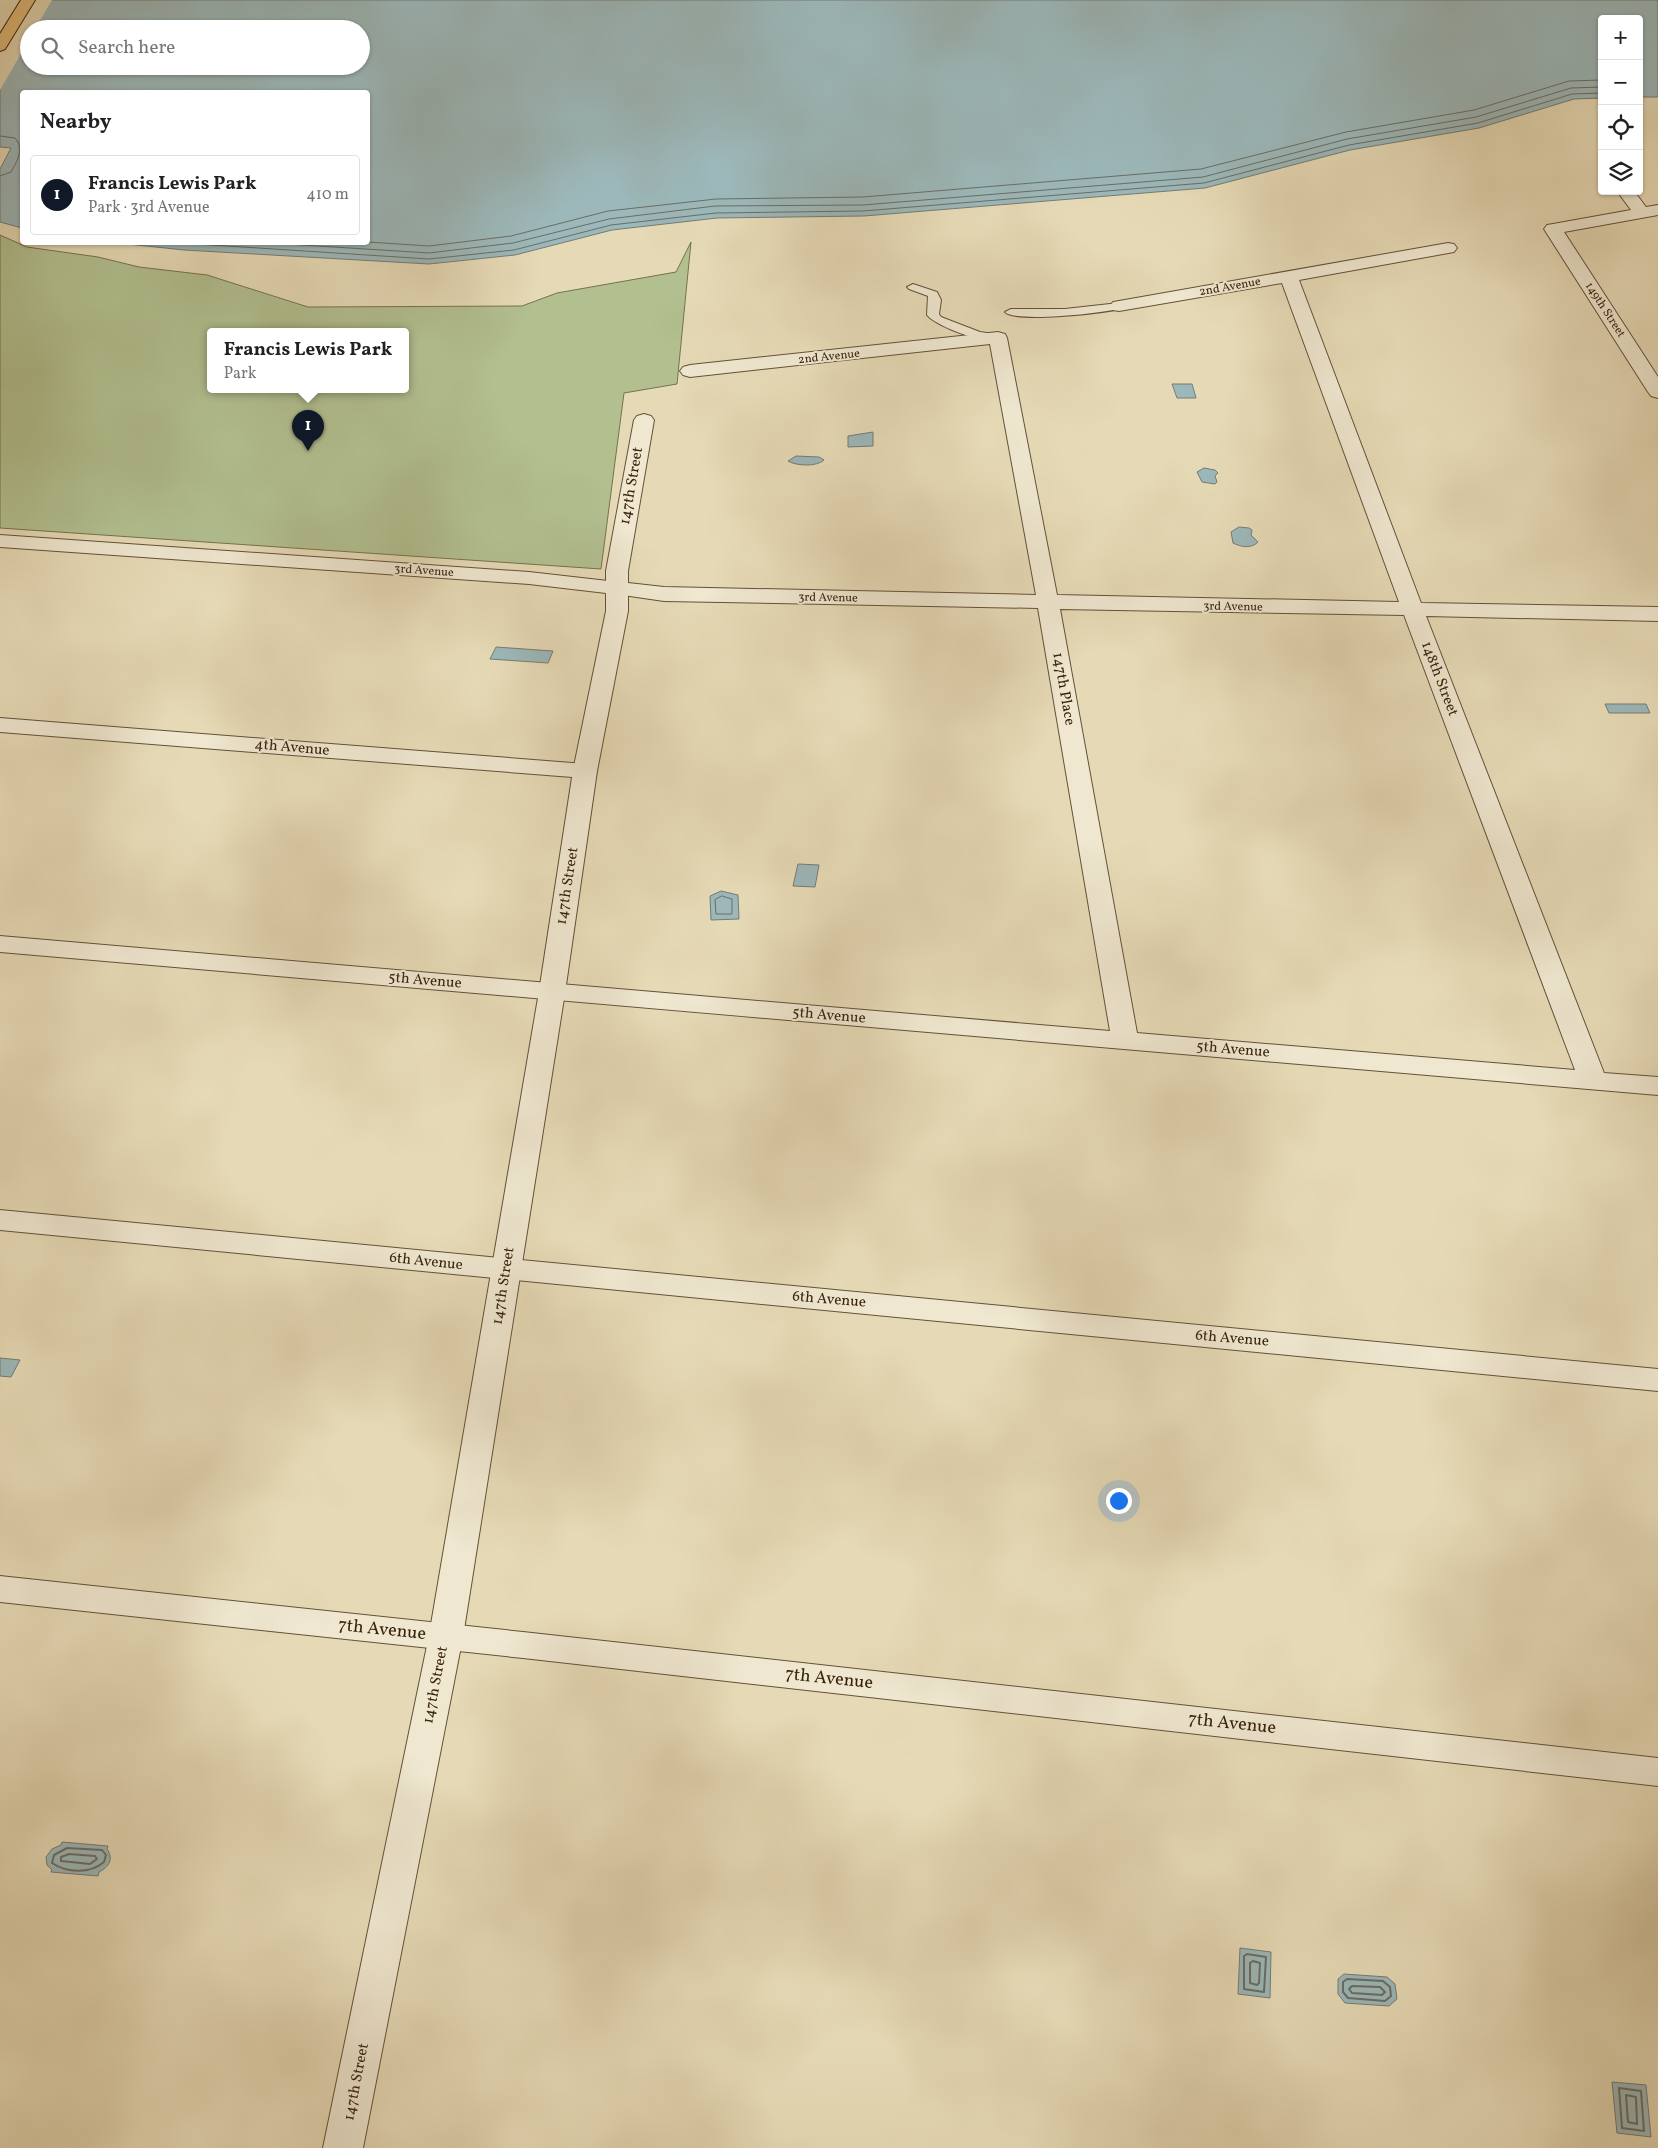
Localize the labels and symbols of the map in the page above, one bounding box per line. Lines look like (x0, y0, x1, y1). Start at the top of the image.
street label: 2nd Avenue (1198, 274, 1262, 300)
street label: 149th Street (1581, 279, 1629, 341)
street label: 2nd Avenue (797, 346, 861, 368)
pin: 1 (292, 410, 324, 451)
street label: 147th Street (615, 445, 649, 527)
street label: 3rd Avenue (394, 561, 455, 581)
street label: 3rd Avenue (798, 589, 858, 607)
street label: 3rd Avenue (1203, 598, 1263, 616)
street label: 148th Street (1415, 639, 1463, 719)
street label: 147th Place (1046, 651, 1080, 727)
street label: 4th Avenue (254, 734, 330, 762)
street label: 147th Street (551, 846, 585, 926)
street label: 5th Avenue (387, 967, 463, 995)
street label: 5th Avenue (791, 1002, 867, 1030)
street label: 5th Avenue (1195, 1036, 1271, 1064)
street label: 147th Street (487, 1246, 521, 1326)
street label: 6th Avenue (388, 1248, 464, 1276)
street label: 6th Avenue (791, 1286, 867, 1314)
street label: 6th Avenue (1194, 1325, 1270, 1353)
your location (1106, 1488, 1132, 1514)
street label: 7th Avenue (337, 1613, 427, 1647)
street label: 147th Street (418, 1644, 454, 1726)
street label: 7th Avenue (784, 1662, 874, 1696)
street label: 7th Avenue (1187, 1707, 1277, 1741)
street label: 147th Street (339, 2041, 375, 2123)

